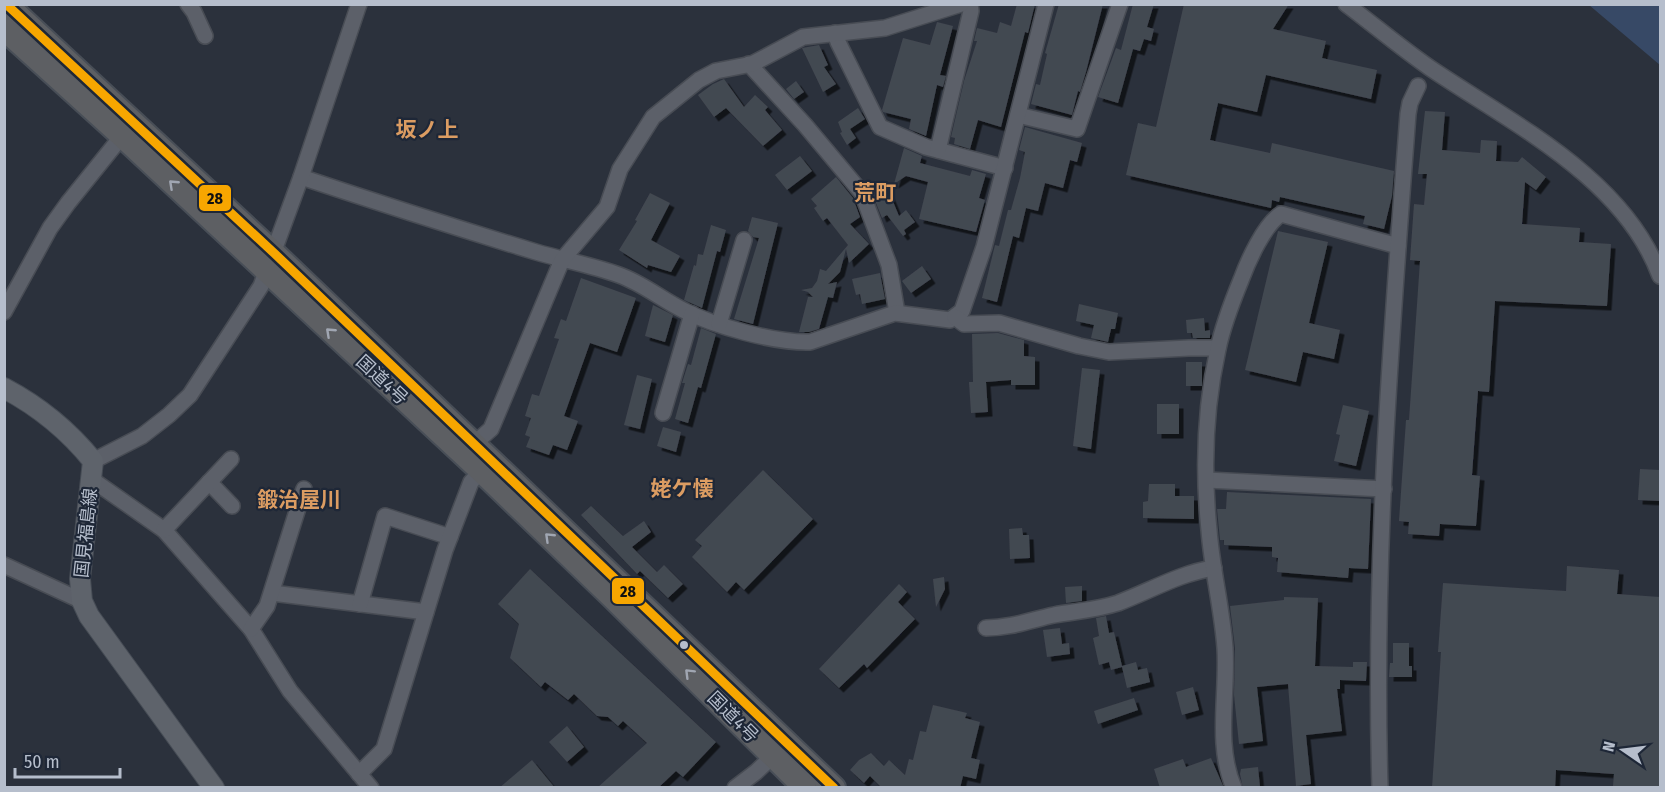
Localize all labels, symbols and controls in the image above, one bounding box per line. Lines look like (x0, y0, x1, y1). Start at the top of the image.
district label: 坂ノ上 (396, 117, 459, 143)
one-way arrow (169, 180, 180, 191)
district label: 荒町 (854, 180, 896, 206)
line badge: 28 (198, 184, 232, 212)
text: 28 (206, 189, 223, 208)
one-way arrow (327, 328, 338, 339)
street label: 国道4号 (352, 351, 412, 409)
district label: 姥ケ懐 (651, 476, 714, 502)
street label: 国見福島線 (70, 487, 102, 579)
district label: 鍛治屋川 (257, 487, 341, 513)
one-way arrow (546, 533, 556, 544)
line badge: 28 (611, 577, 645, 605)
text: 28 (619, 582, 636, 601)
unlabelled marker (678, 639, 690, 651)
one-way arrow (685, 669, 695, 680)
street label: 国道4号 (703, 687, 763, 747)
north arrow (1593, 720, 1653, 780)
text: N (1599, 740, 1619, 753)
scale bar (15, 741, 120, 779)
text: 50 m (24, 751, 60, 773)

